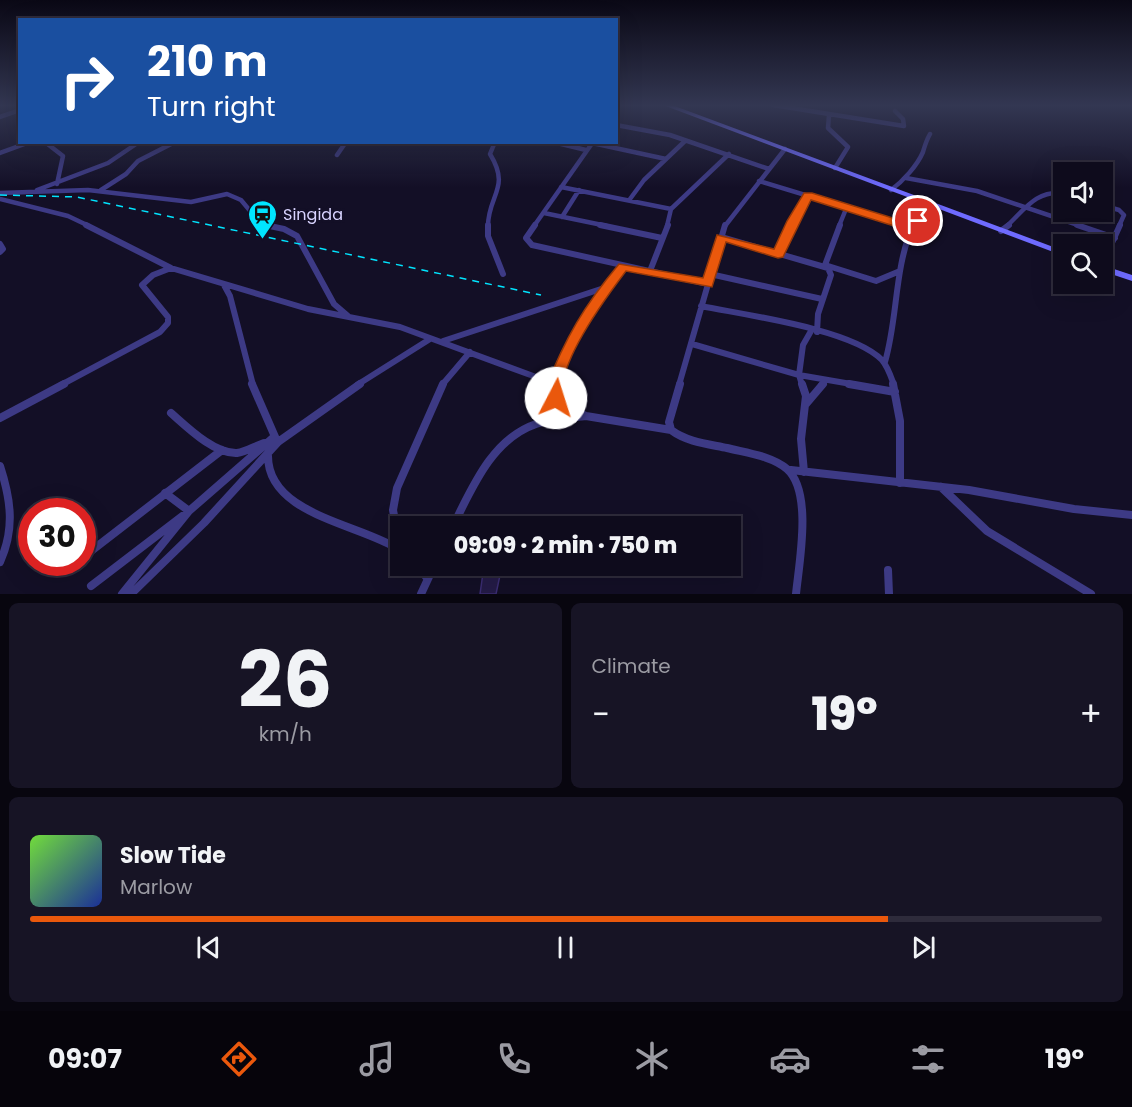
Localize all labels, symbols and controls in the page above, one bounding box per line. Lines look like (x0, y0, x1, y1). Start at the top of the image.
text: 210 m (147, 32, 268, 91)
icon: right (48, 42, 126, 120)
text: Turn right (147, 88, 276, 125)
map controls (1053, 162, 1113, 294)
button: sound (1053, 162, 1113, 222)
pin (892, 195, 943, 246)
station icon: Singida (246, 198, 278, 240)
place label: Singida (283, 203, 343, 226)
icon: arrive (901, 204, 934, 237)
button: search (1053, 234, 1113, 294)
position arrow (524, 366, 588, 430)
speed limit sign: 30 (18, 498, 96, 576)
text: 09:09 · 2 min · 750 m (454, 530, 677, 561)
text: 26 (238, 625, 332, 734)
text: Climate (592, 652, 671, 680)
text: 19° (811, 683, 878, 746)
text: − (592, 691, 610, 738)
text: + (1079, 691, 1102, 738)
text: km/h (259, 720, 312, 748)
text: Slow Tide (120, 840, 226, 871)
text: Marlow (120, 873, 192, 901)
icon: previous (192, 931, 225, 964)
icon: pause (549, 931, 582, 964)
icon: next (907, 931, 940, 964)
icon: directions (218, 1038, 260, 1080)
icon: music (356, 1038, 398, 1080)
icon: phone (493, 1038, 535, 1080)
icon: climate (631, 1038, 673, 1080)
icon: car (769, 1038, 811, 1080)
icon: filters (907, 1038, 949, 1080)
text: 09:07 (48, 1040, 122, 1077)
text: 19° (1045, 1040, 1084, 1077)

